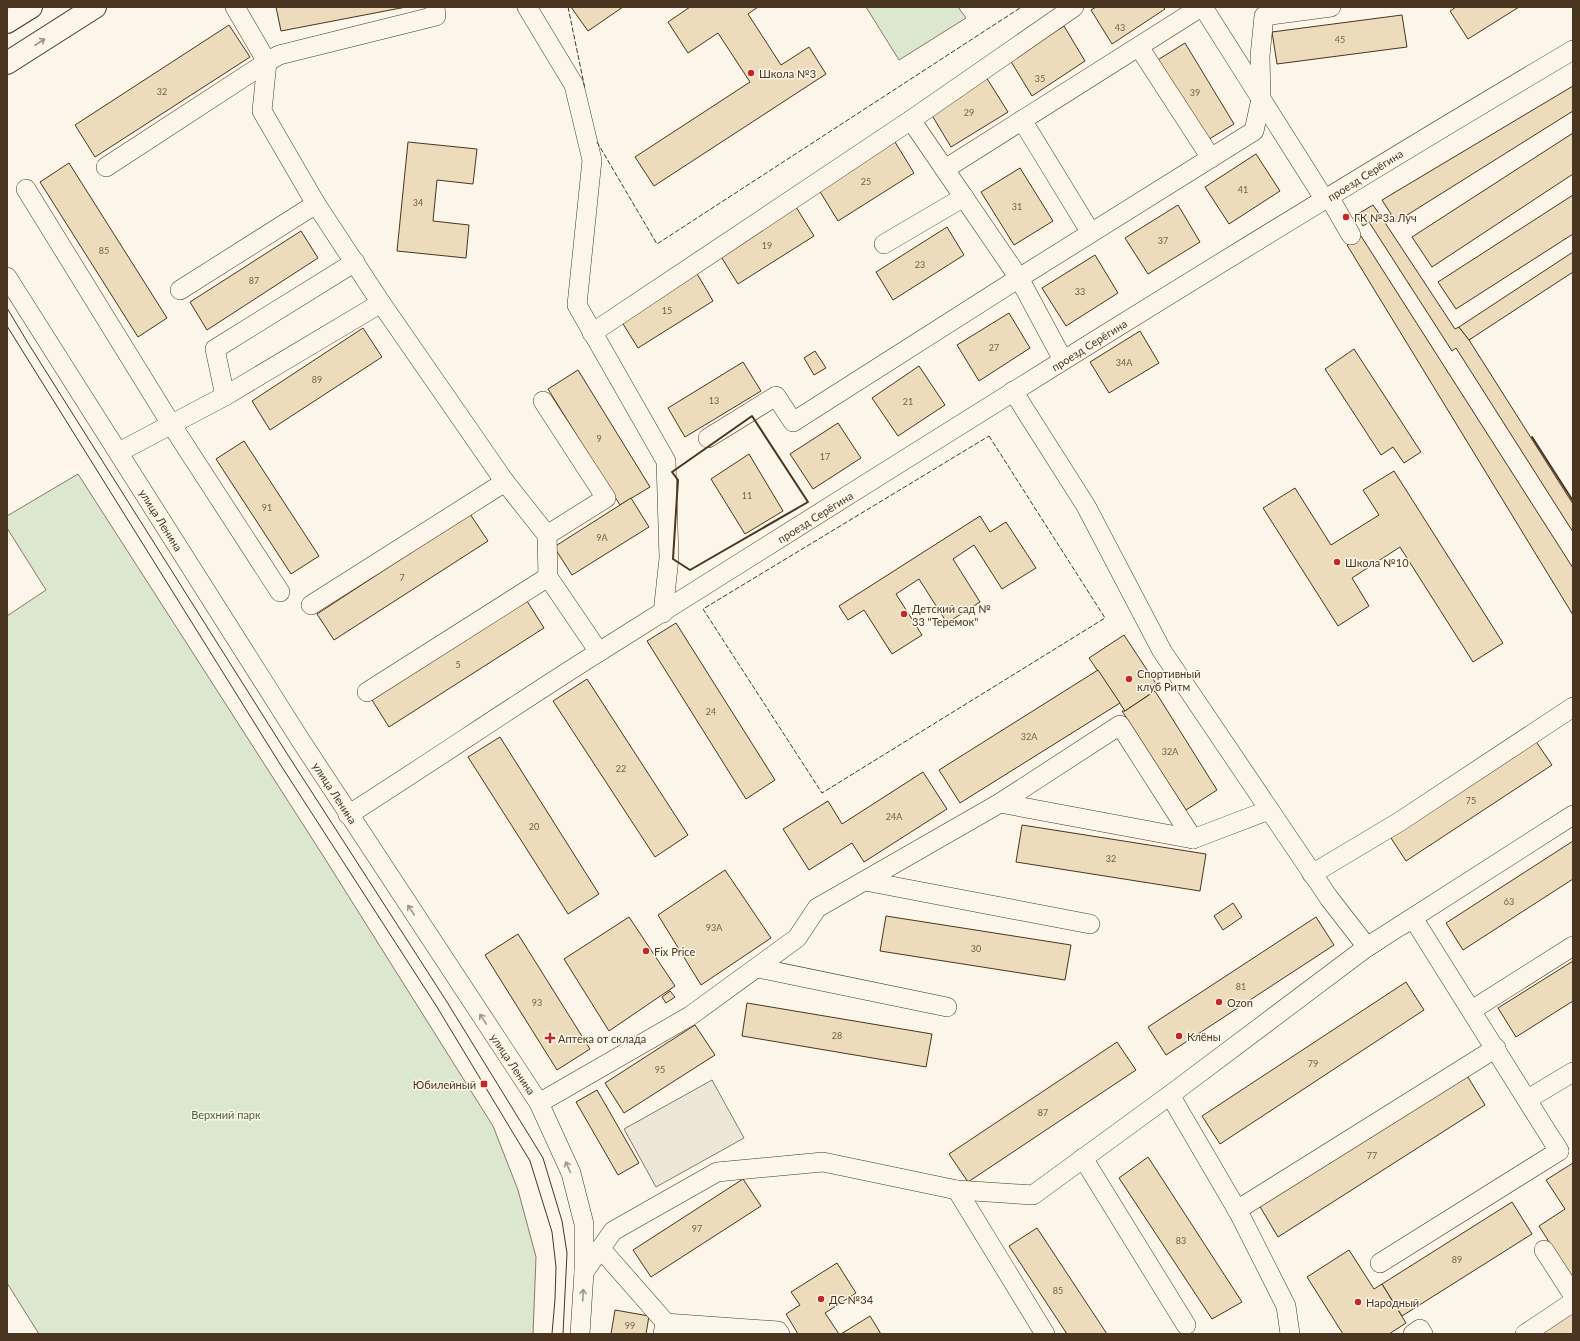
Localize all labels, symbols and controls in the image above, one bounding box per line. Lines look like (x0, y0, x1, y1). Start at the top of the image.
house number: 43 (1115, 22, 1125, 33)
house number: 45 (1335, 34, 1345, 45)
one-way arrow (34, 38, 46, 46)
place label: Школа №3 (759, 67, 816, 80)
marker: Школа №3 (746, 68, 756, 78)
house number: 35 (1035, 73, 1045, 84)
house number: 32 (157, 86, 167, 97)
house number: 39 (1190, 87, 1200, 98)
house number: 29 (964, 107, 974, 118)
street label: проезд Серёгина (1325, 147, 1405, 203)
house number: 25 (861, 176, 871, 187)
house number: 41 (1238, 184, 1248, 195)
house number: 34 (413, 197, 423, 208)
house number: 31 (1012, 201, 1022, 212)
place label: ГК №3а Луч (1354, 211, 1417, 224)
marker: ГК №3а Луч (1341, 212, 1351, 222)
house number: 37 (1158, 235, 1168, 246)
house number: 19 (762, 240, 772, 251)
house number: 85 (99, 245, 109, 256)
house number: 23 (915, 259, 925, 270)
house number: 87 (249, 275, 259, 286)
house number: 33 (1075, 286, 1085, 297)
house number: 15 (662, 305, 672, 316)
street label: проезд Серёгина (1049, 317, 1129, 373)
house number: 27 (989, 342, 999, 353)
house number: 34А (1116, 357, 1133, 368)
house number: 89 (312, 374, 322, 385)
house number: 13 (709, 395, 719, 406)
house number: 21 (903, 396, 913, 407)
house number: 9 (596, 433, 602, 444)
house number: 17 (820, 451, 830, 462)
street label: улица Ленина (137, 487, 185, 553)
street label: проезд Серёгина (775, 489, 855, 545)
house number: 11 (742, 490, 752, 501)
house number: 91 (262, 502, 272, 513)
house number: 9А (596, 532, 609, 543)
place label: Школа №10 (1345, 556, 1409, 569)
marker: Школа №10 (1332, 557, 1342, 567)
house number: 7 (399, 572, 405, 583)
place label: Детский сад № 33 "Теремок" (912, 602, 991, 628)
marker: Детский сад № 33 "Теремок" (899, 609, 909, 619)
house number: 5 (455, 659, 461, 670)
place label: Спортивный клуб Ритм (1137, 667, 1201, 693)
marker: Спортивный клуб Ритм (1124, 674, 1134, 684)
house number: 24 (706, 706, 716, 717)
house number: 32А (1021, 731, 1038, 742)
house number: 32А (1162, 746, 1179, 757)
street label: улица Ленина (310, 760, 360, 826)
house number: 22 (616, 763, 626, 774)
house number: 75 (1466, 795, 1476, 806)
house number: 24А (886, 811, 903, 822)
house number: 20 (529, 821, 539, 832)
house number: 32 (1106, 853, 1116, 864)
house number: 63 (1504, 896, 1514, 907)
one-way arrow (407, 905, 415, 916)
house number: 93А (706, 922, 723, 933)
house number: 30 (971, 943, 981, 954)
place label: Fix Price (654, 945, 695, 958)
marker: Fix Price (641, 946, 651, 956)
house number: 81 (1236, 981, 1246, 992)
place label: Ozon (1227, 996, 1253, 1009)
house number: 93 (532, 997, 542, 1008)
marker: Ozon (1214, 997, 1224, 1007)
one-way arrow (479, 1013, 487, 1024)
house number: 28 (832, 1030, 842, 1041)
place label: Клёны (1187, 1030, 1221, 1043)
street label: улица Ленина (488, 1031, 538, 1097)
marker: Клёны (1174, 1031, 1184, 1041)
place label: Аптека от склада (558, 1032, 646, 1045)
marker: Аптека от склада (545, 1033, 555, 1043)
house number: 79 (1308, 1058, 1318, 1069)
house number: 95 (655, 1064, 665, 1075)
place label: Юбилейный (413, 1078, 476, 1091)
marker: Юбилейный (479, 1079, 489, 1089)
house number: 87 (1038, 1107, 1048, 1118)
park label: Верхний парк (191, 1108, 261, 1121)
house number: 77 (1367, 1150, 1377, 1161)
one-way arrow (564, 1162, 571, 1174)
house number: 97 (692, 1223, 702, 1234)
house number: 83 (1176, 1235, 1186, 1246)
house number: 89 (1452, 1254, 1462, 1265)
house number: 85 (1053, 1285, 1063, 1296)
one-way arrow (579, 1289, 586, 1302)
place label: ДС №34 (829, 1293, 874, 1306)
marker: ДС №34 (816, 1294, 826, 1304)
place label: Народный (1366, 1296, 1419, 1309)
marker: Народный (1353, 1297, 1363, 1307)
house number: 99 (625, 1320, 635, 1331)

